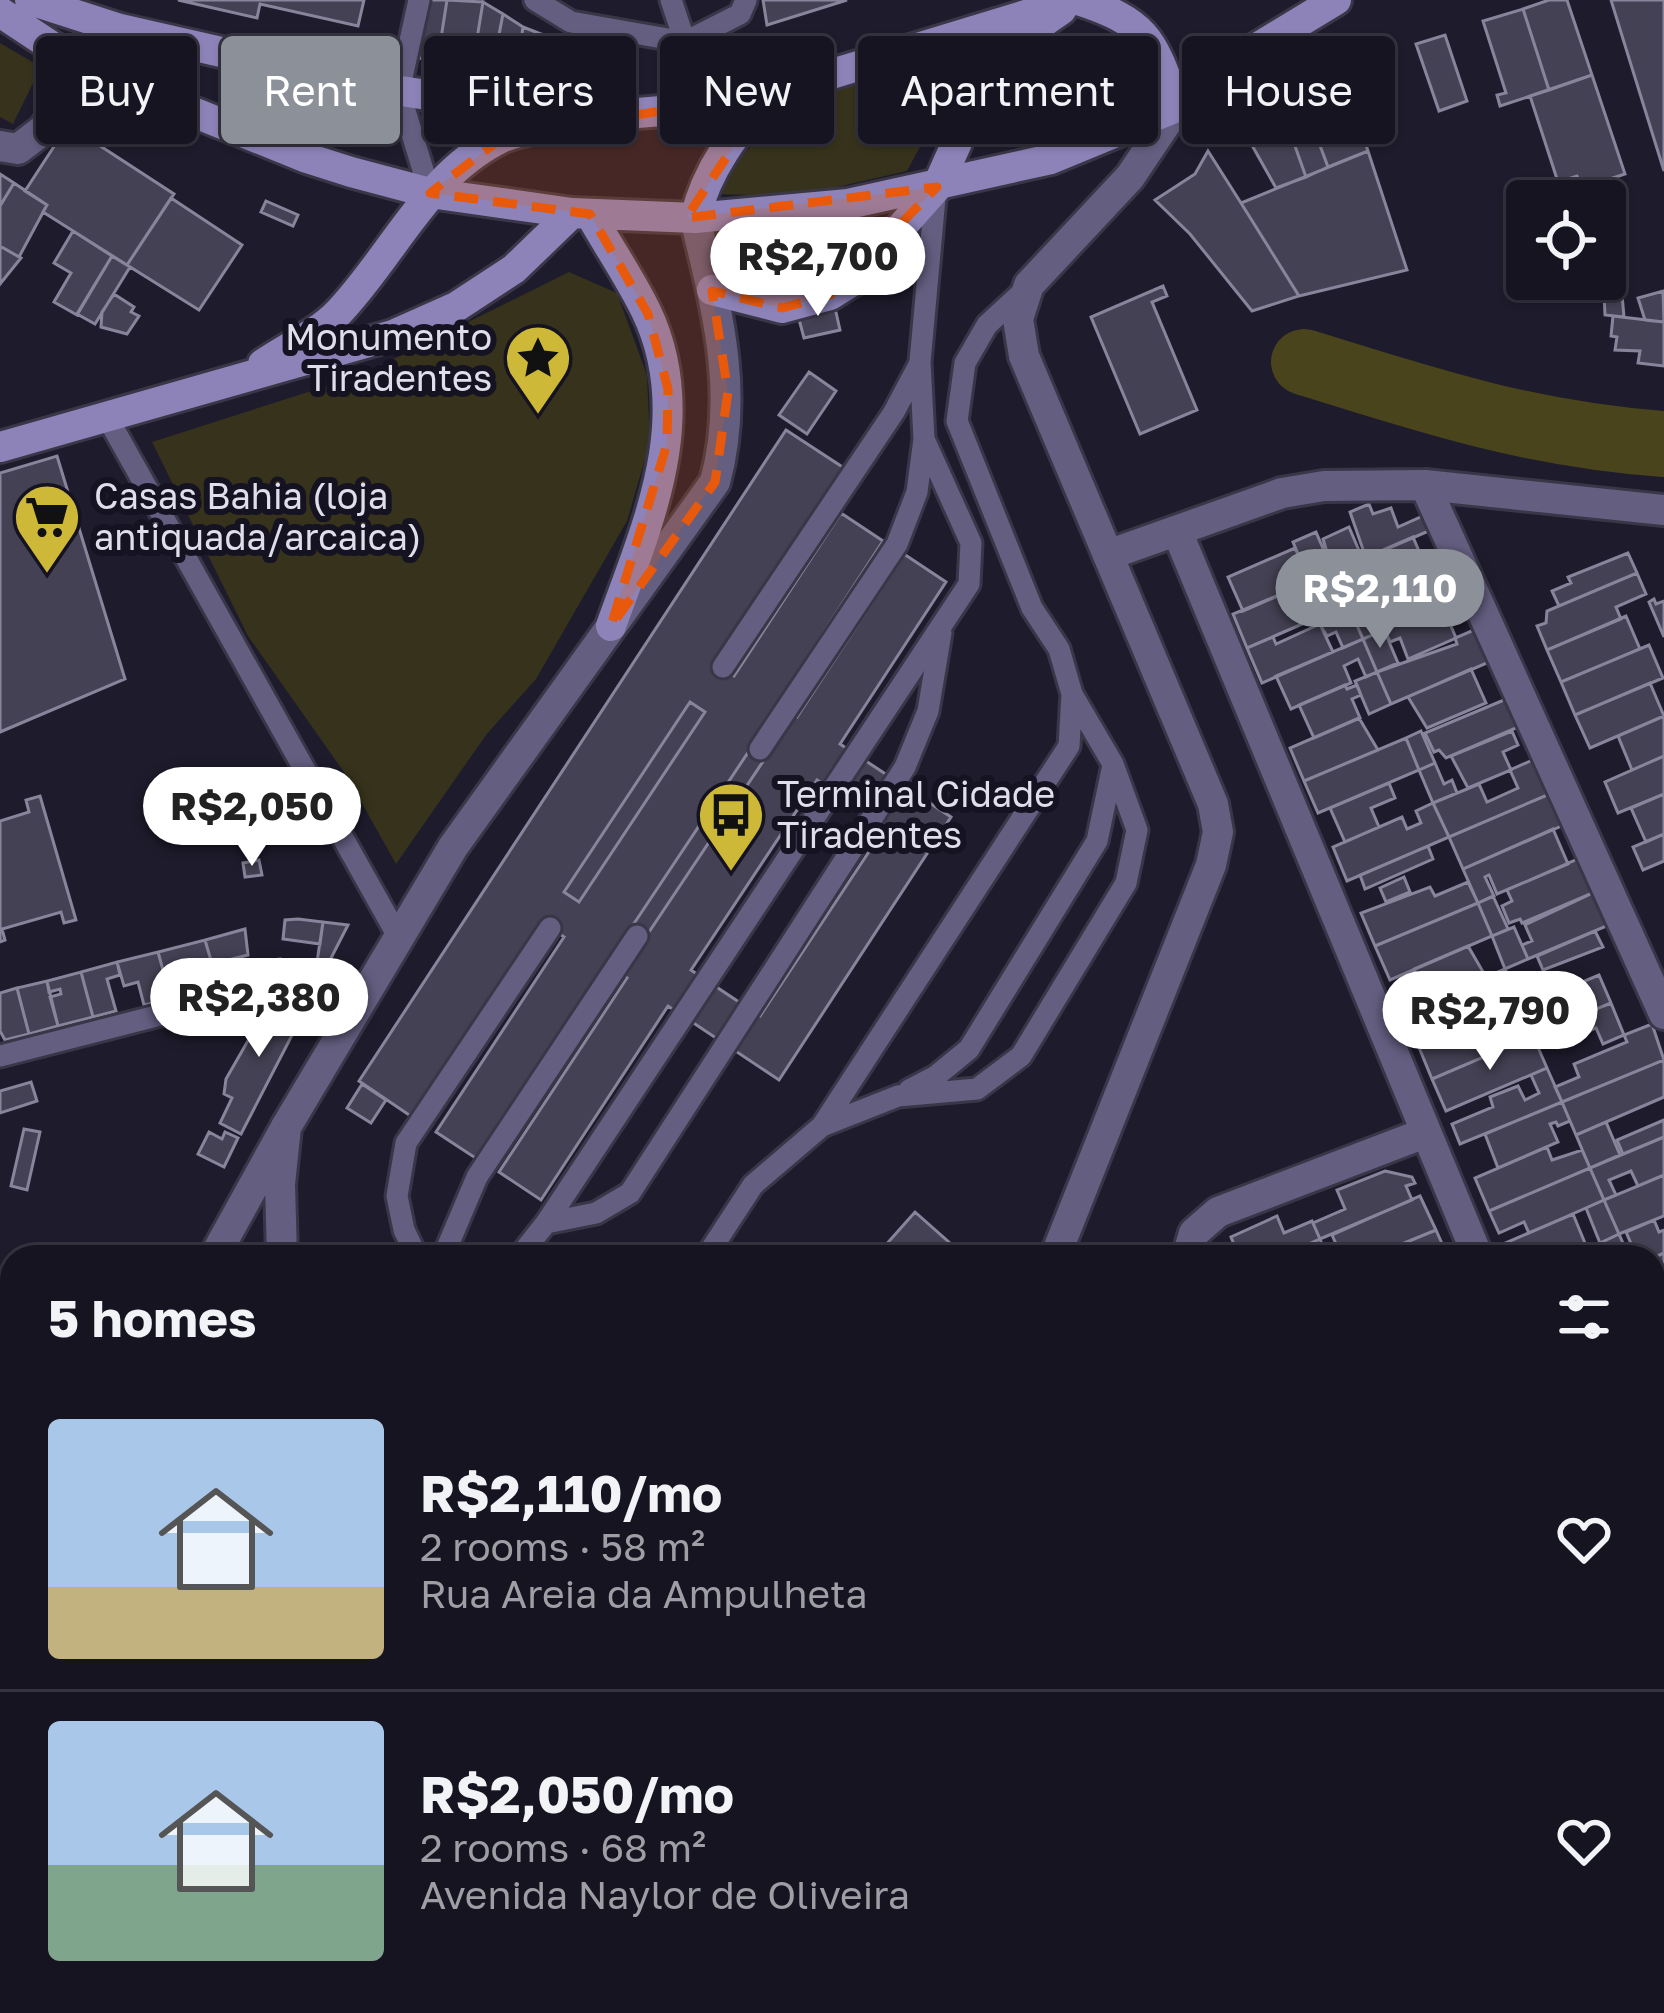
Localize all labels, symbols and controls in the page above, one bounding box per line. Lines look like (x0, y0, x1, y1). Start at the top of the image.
chip: Buy (36, 36, 197, 144)
chip: Rent (221, 36, 400, 144)
chip: Filters (424, 36, 636, 144)
chip: New (660, 36, 834, 144)
chip: Apartment (858, 36, 1158, 144)
chip: House (1182, 36, 1395, 144)
map controls (1506, 180, 1626, 300)
button: locate (1506, 180, 1626, 300)
pin: R$2,700 (707, 217, 929, 319)
text: R$2,700 (737, 232, 899, 279)
place label: Monumento Tiradentes (285, 315, 492, 399)
place icon: Monumento Tiradentes (503, 323, 573, 417)
place label: Casas Bahia (loja antiquada/arcaica) (94, 474, 421, 558)
supermarket icon: Casas Bahia (loja antiquada/arcaica) (12, 482, 82, 576)
pin: R$2,110 (1269, 549, 1491, 651)
text: R$2,110 (1302, 564, 1458, 611)
pin: R$2,050 (141, 767, 363, 869)
place label: Terminal Cidade Tiradentes (777, 772, 1055, 856)
bus stop icon: Terminal Cidade Tiradentes (696, 780, 766, 874)
text: R$2,050 (170, 782, 334, 829)
pin: R$2,380 (148, 958, 370, 1060)
pin: R$2,790 (1379, 971, 1601, 1073)
text: R$2,380 (177, 973, 341, 1020)
text: R$2,790 (1410, 986, 1570, 1033)
icon: filters (1551, 1284, 1617, 1350)
text: 5 homes (48, 1287, 257, 1348)
text: R$2,110/mo (420, 1462, 722, 1523)
icon: home (144, 1467, 288, 1611)
icon: heart (1551, 1506, 1617, 1572)
text: 2 rooms · 58 m² (420, 1523, 705, 1570)
text: Rua Areia da Ampulheta (420, 1570, 868, 1617)
text: R$2,050/mo (420, 1763, 734, 1824)
icon: home (144, 1769, 288, 1913)
icon: heart (1551, 1808, 1617, 1874)
text: 2 rooms · 68 m² (420, 1824, 706, 1871)
text: Avenida Naylor de Oliveira (420, 1871, 910, 1918)

